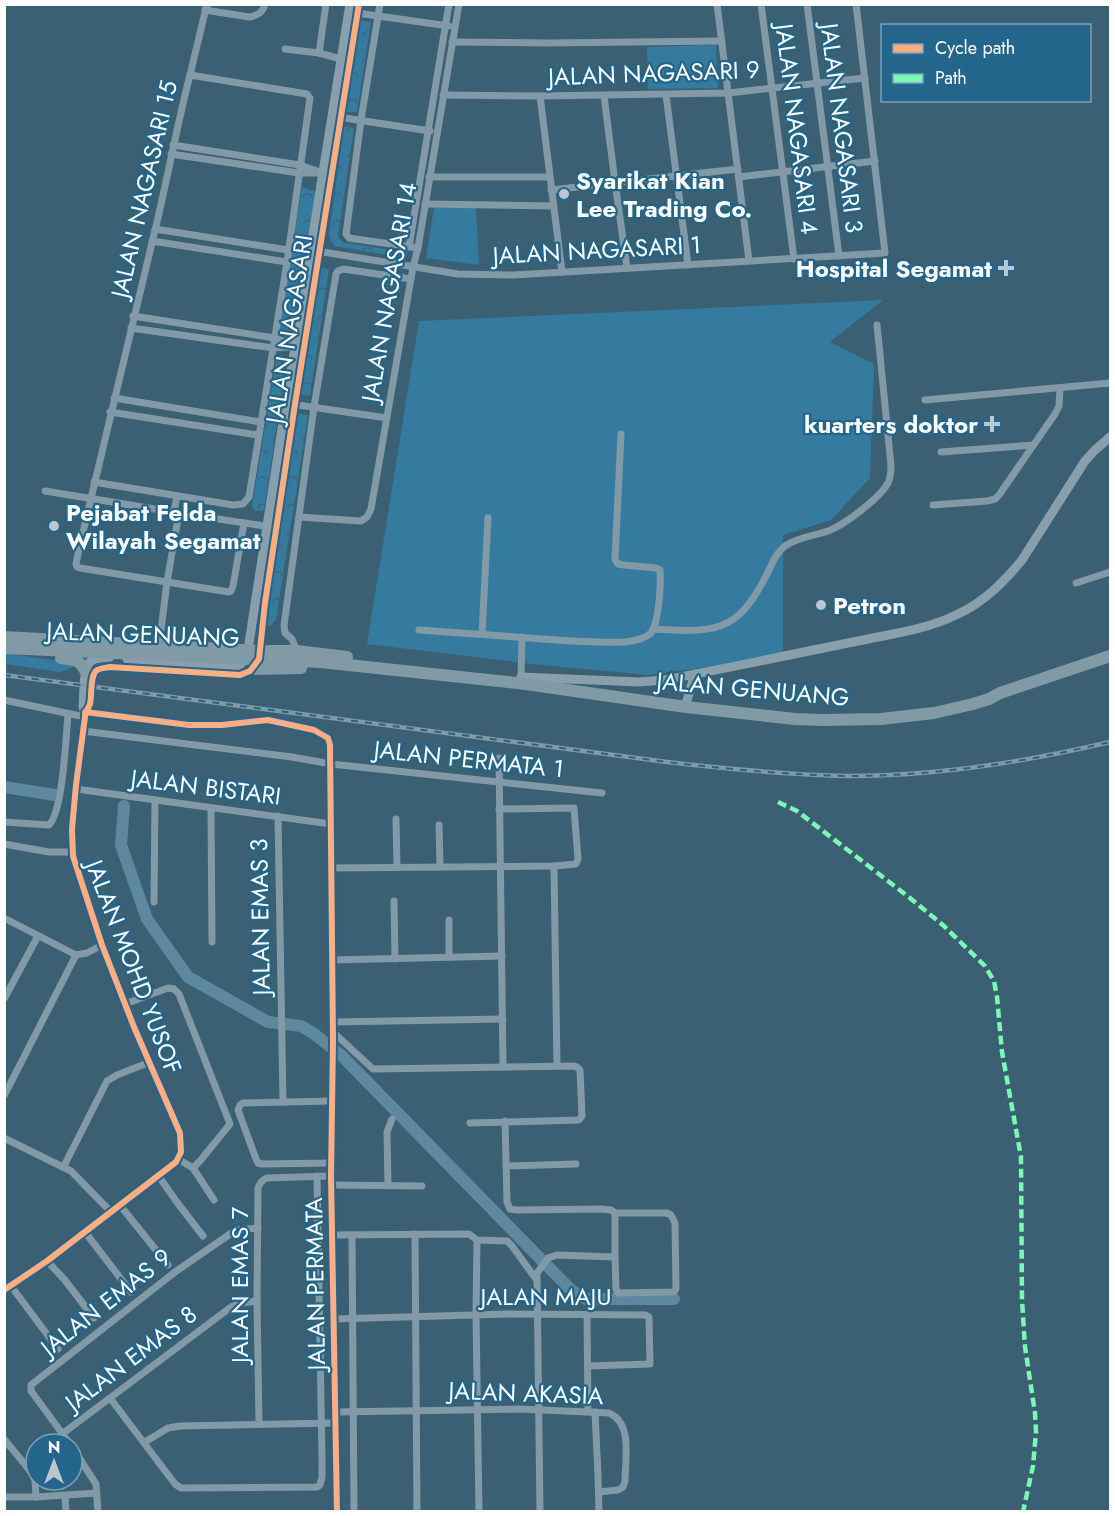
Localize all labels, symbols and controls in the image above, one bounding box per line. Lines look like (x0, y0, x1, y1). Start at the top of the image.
street label: JALAN NAGASARI 3 (811, 18, 872, 235)
street label: JALAN NAGASARI 4 (766, 19, 827, 236)
legend (881, 24, 1091, 102)
text: Cycle path (935, 35, 1015, 61)
street label: JALAN NAGASARI 9 (545, 52, 760, 94)
text: Path (935, 65, 967, 91)
street label: JALAN NAGASARI 15 (101, 77, 186, 304)
place label: Syarikat Kian Lee Trading Co. (576, 163, 752, 226)
street label: JALAN NAGASARI 14 (352, 179, 426, 408)
marker: Syarikat Kian Lee Trading Co. (557, 187, 571, 201)
street label: JALAN NAGASARI 1 (489, 227, 702, 273)
street label: JALAN NAGASARI (256, 232, 321, 429)
place label: Hospital Segamat (796, 251, 992, 286)
marker: Hospital Segamat (997, 259, 1015, 277)
place label: kuarters doktor (804, 407, 978, 442)
marker: kuarters doktor (983, 415, 1001, 433)
place label: Pejabat Felda Wilayah Segamat (66, 495, 261, 558)
marker: Pejabat Felda Wilayah Segamat (47, 519, 61, 533)
place label: Petron (833, 588, 906, 623)
marker: Petron (814, 598, 828, 612)
street label: JALAN GENUANG (43, 613, 240, 655)
street label: JALAN GENUANG (652, 663, 851, 715)
street label: JALAN PERMATA 1 (369, 731, 566, 786)
street label: JALAN BISTARI (126, 760, 283, 814)
street label: JALAN EMAS 3 (241, 838, 279, 999)
street label: JALAN MOHD YUSOF (76, 852, 191, 1079)
street label: JALAN PERMATA (296, 1197, 334, 1374)
street label: JALAN EMAS 7 (222, 1207, 257, 1366)
street label: JALAN EMAS 9 (31, 1240, 179, 1366)
street label: JALAN MAJU (478, 1279, 611, 1314)
street label: JALAN EMAS 8 (55, 1297, 204, 1421)
street label: JALAN AKASIA (445, 1373, 604, 1413)
north arrow (24, 1432, 84, 1492)
text: N (48, 1436, 60, 1459)

